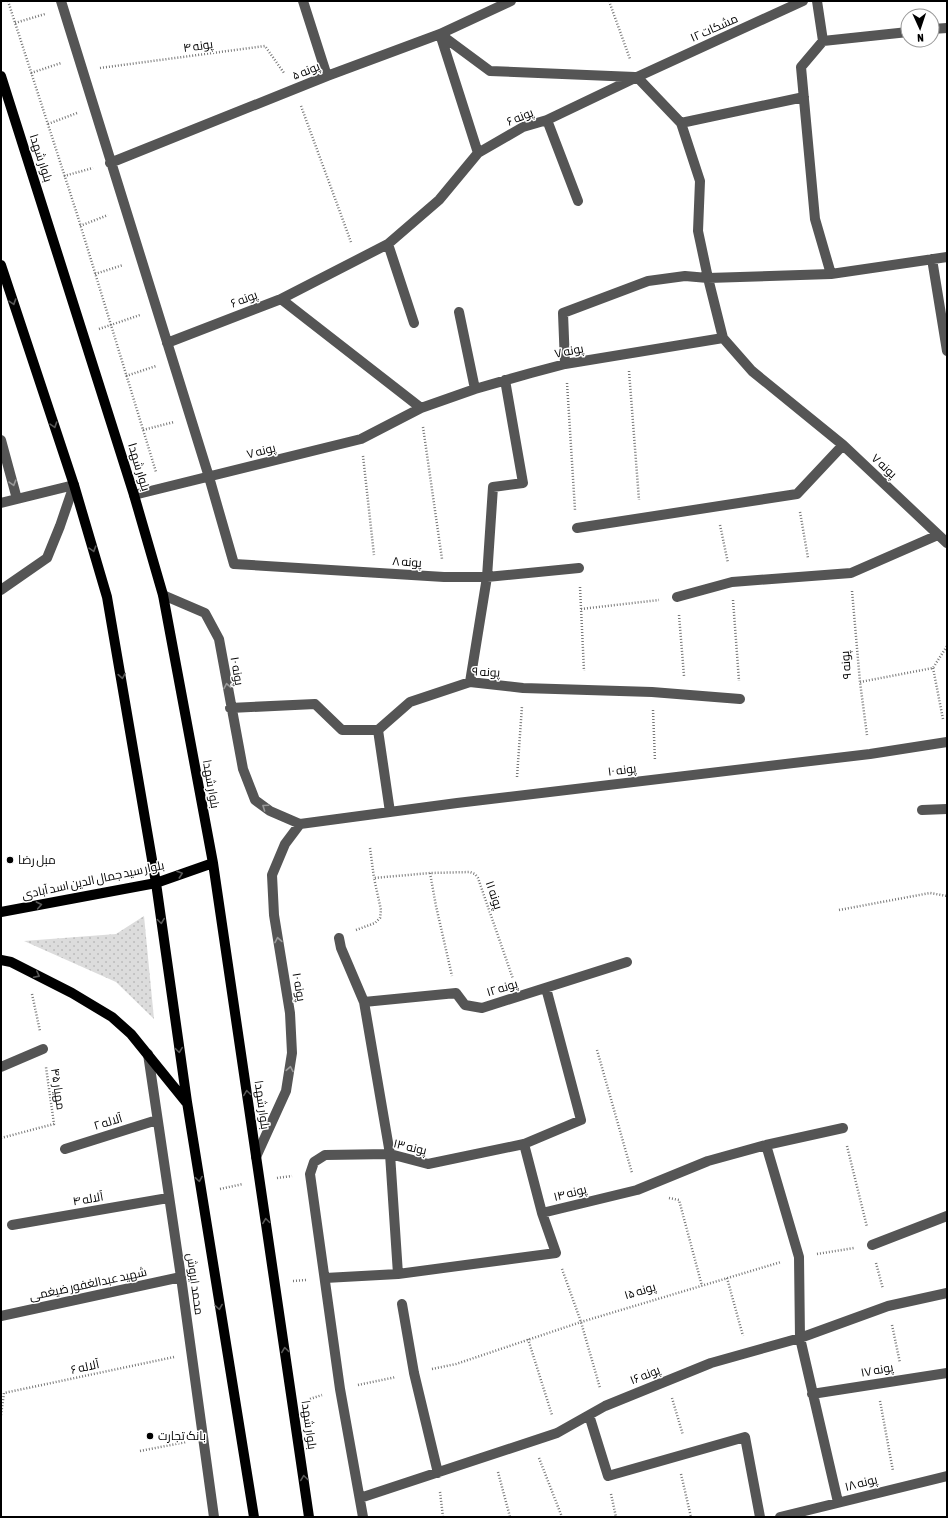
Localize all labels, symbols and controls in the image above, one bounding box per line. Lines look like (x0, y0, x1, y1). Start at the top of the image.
north arrow (900, 8, 940, 48)
street label: مشکات ۱۲ (688, 11, 740, 45)
text: N (917, 32, 924, 44)
street label: پونه ۴ (182, 37, 215, 57)
street label: پونه ۵ (290, 59, 323, 85)
street label: پونه ۶ (505, 105, 537, 131)
street label: بلوار شهدا (27, 132, 55, 184)
street label: پونه ۶ (229, 287, 261, 312)
one-way arrow (8, 298, 17, 305)
street label: پونه ۷ (553, 341, 586, 363)
one-way arrow (49, 422, 58, 429)
street label: پونه ۷ (245, 440, 278, 463)
street label: بلوار شهدا (125, 441, 153, 493)
street label: پونه ۷ (867, 451, 900, 483)
one-way arrow (8, 479, 17, 486)
one-way arrow (88, 546, 97, 553)
street label: پونه ۸ (392, 554, 423, 572)
street label: پونه ۹ (838, 649, 856, 680)
street label: پونه ۱۰ (226, 656, 247, 687)
street label: پونه ۹ (471, 664, 501, 682)
one-way arrow (117, 673, 125, 679)
one-way arrow (223, 683, 232, 689)
street label: بلوار شهدا (200, 758, 222, 810)
street label: پونه ۱۰ (607, 761, 638, 781)
one-way arrow (263, 805, 270, 812)
place label: مبل رضا (18, 853, 56, 867)
marker: مبل رضا (5, 855, 15, 865)
street label: بلوار سید جمال الدین اسد آبادی (21, 858, 165, 902)
one-way arrow (176, 871, 183, 879)
street label: پونه ۱۱ (481, 879, 506, 913)
one-way arrow (36, 901, 42, 909)
one-way arrow (156, 918, 165, 924)
one-way arrow (274, 937, 283, 943)
one-way arrow (32, 970, 40, 978)
street label: پونه ۱۰ (288, 972, 309, 1003)
street label: پونه ۱۲ (485, 976, 521, 1001)
one-way arrow (174, 1047, 183, 1053)
one-way arrow (285, 1065, 294, 1072)
street label: مهیار ۴۵ (48, 1067, 68, 1111)
street label: بلوار شهدا (252, 1080, 272, 1130)
one-way arrow (243, 1089, 252, 1096)
street label: آلاله ۲ (92, 1111, 125, 1133)
street label: پونه ۱۳ (392, 1136, 429, 1160)
one-way arrow (194, 1176, 203, 1182)
street label: پونه ۱۴ (552, 1182, 589, 1206)
street label: آلاله ۴ (72, 1189, 105, 1209)
one-way arrow (262, 1218, 271, 1224)
street label: محمد ایروش (184, 1252, 206, 1316)
street label: شهید عبدالغفور ضیغمی (28, 1265, 148, 1303)
street label: پونه ۱۵ (623, 1279, 659, 1304)
one-way arrow (215, 1304, 223, 1310)
one-way arrow (281, 1347, 290, 1353)
street label: آلاله ۶ (70, 1357, 101, 1377)
street label: پونه ۱۷ (859, 1360, 896, 1382)
street label: پونه ۱۶ (628, 1362, 664, 1389)
street label: بلوار شهدا (299, 1400, 319, 1450)
place label: بانک تجارت (158, 1429, 206, 1443)
marker: بانک تجارت (145, 1431, 155, 1441)
street label: پونه ۱۸ (843, 1472, 880, 1496)
one-way arrow (300, 1475, 309, 1481)

